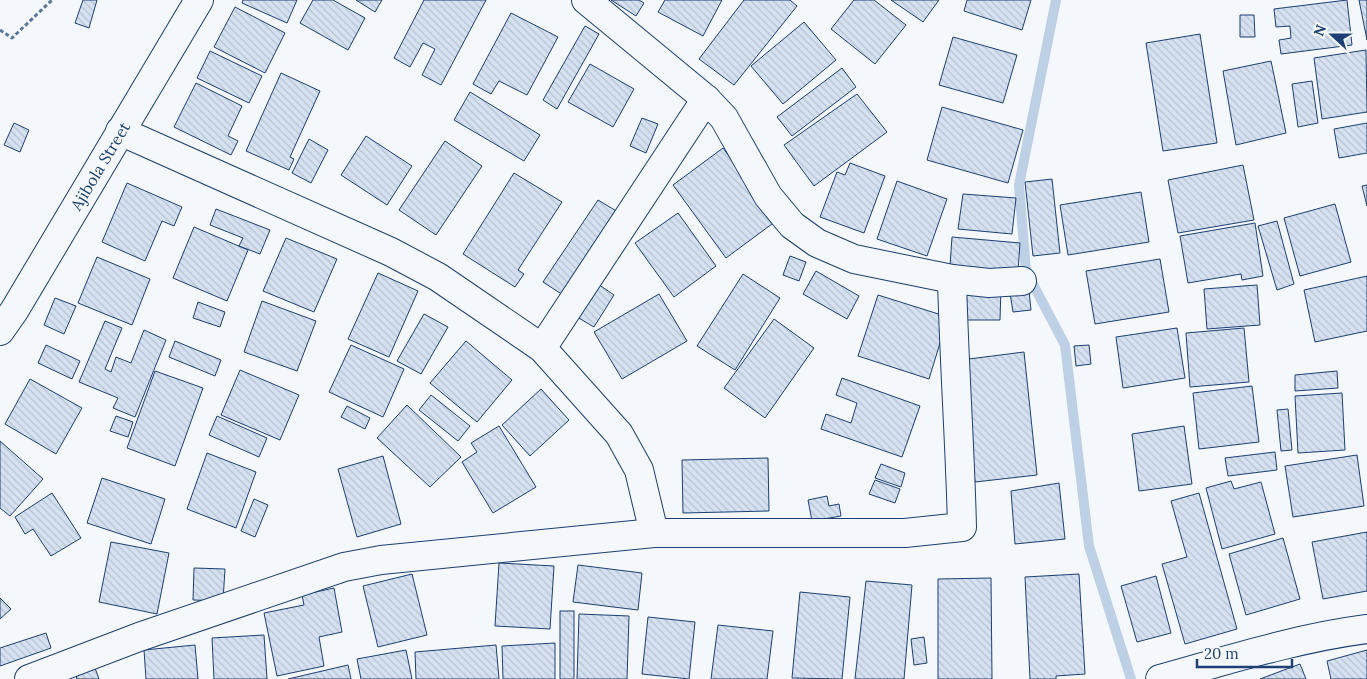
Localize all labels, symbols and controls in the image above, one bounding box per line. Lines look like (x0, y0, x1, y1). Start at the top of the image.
north arrow (1307, 10, 1357, 60)
text: N (1310, 22, 1330, 39)
street label: Ajibola Street (65, 118, 135, 215)
scale bar (1197, 636, 1292, 668)
text: 20 m (1204, 644, 1239, 663)

